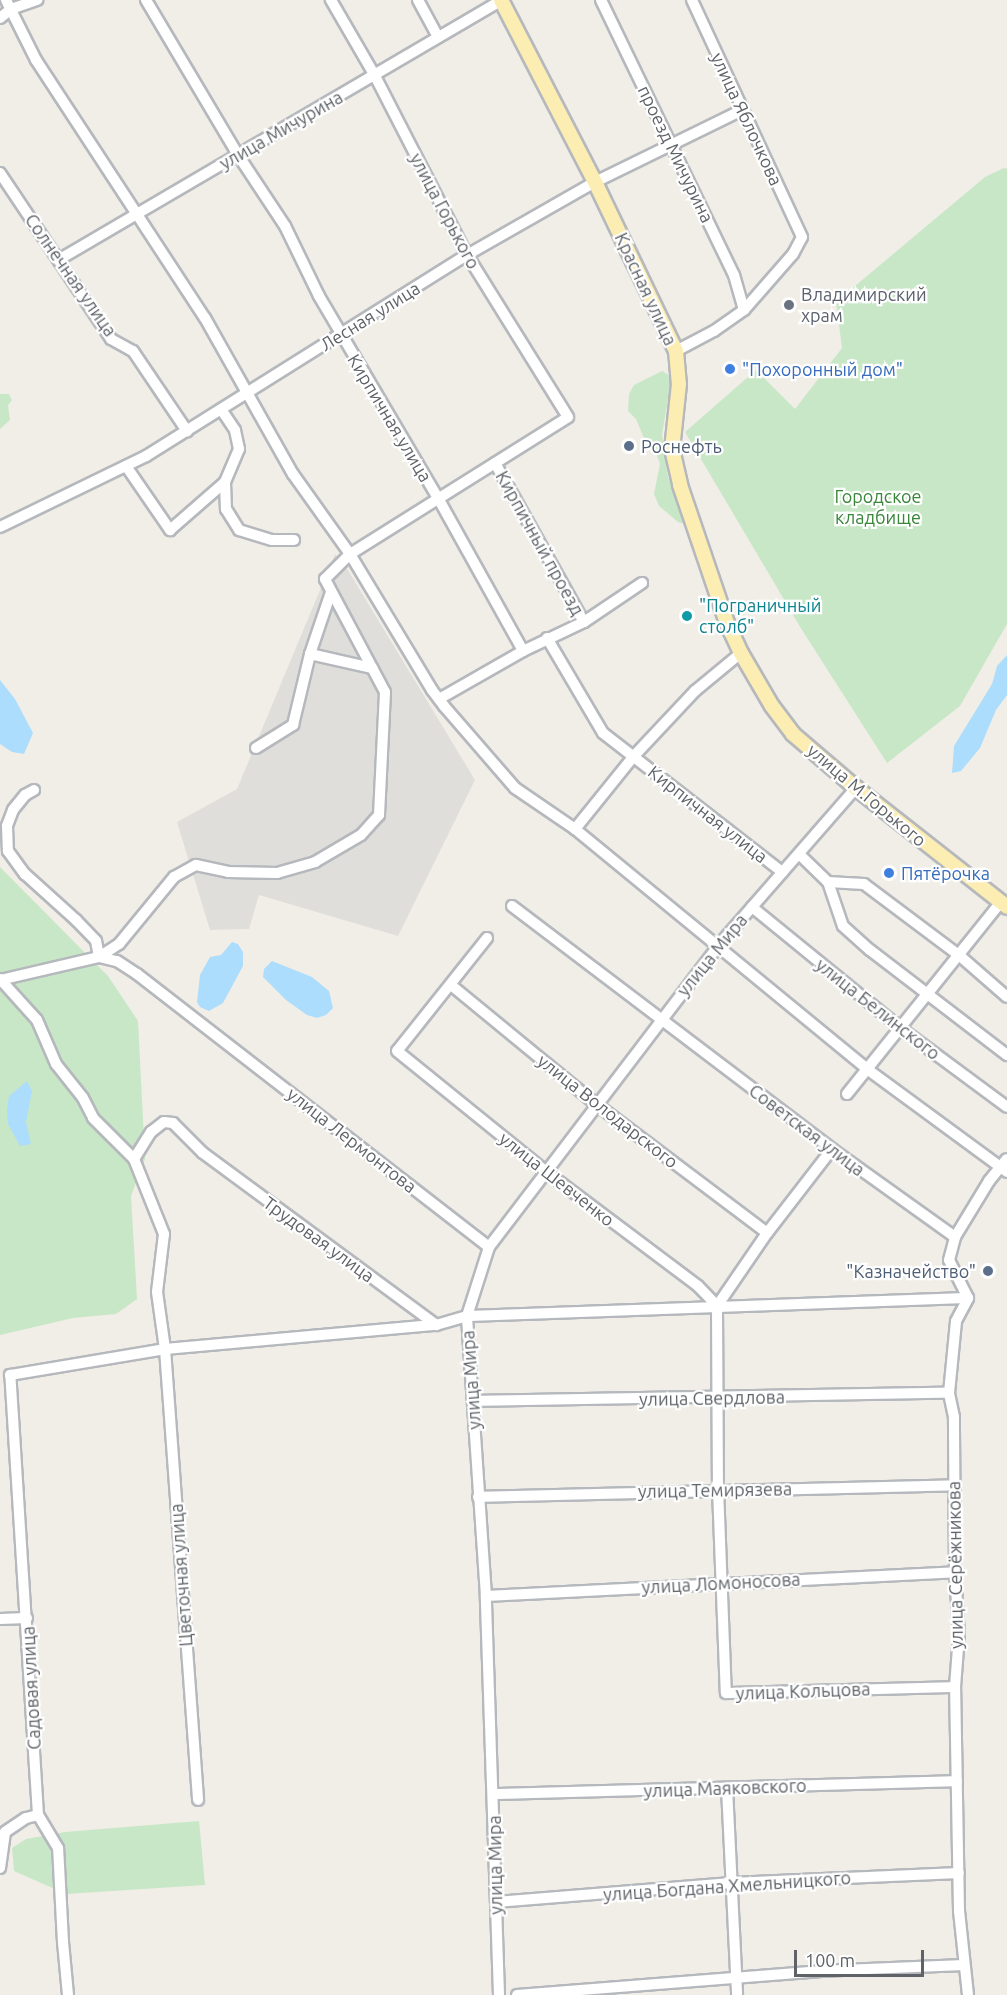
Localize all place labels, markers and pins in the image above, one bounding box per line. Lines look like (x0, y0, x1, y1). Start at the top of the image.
place label: Владимирский храм (801, 284, 927, 326)
marker: Владимирский храм (782, 298, 796, 312)
place label: "Похоронный дом" (742, 358, 903, 380)
marker: "Похоронный дом" (723, 362, 737, 376)
place label: Роснефть (641, 435, 722, 457)
marker: Роснефть (622, 439, 636, 453)
place label: "Пограничный столб" (699, 595, 821, 638)
marker: "Пограничный столб" (680, 609, 694, 623)
place label: Пятёрочка (901, 862, 990, 884)
marker: Пятёрочка (882, 866, 896, 880)
place label: "Казначейство" (846, 1260, 976, 1282)
marker: "Казначейство" (981, 1264, 995, 1278)

